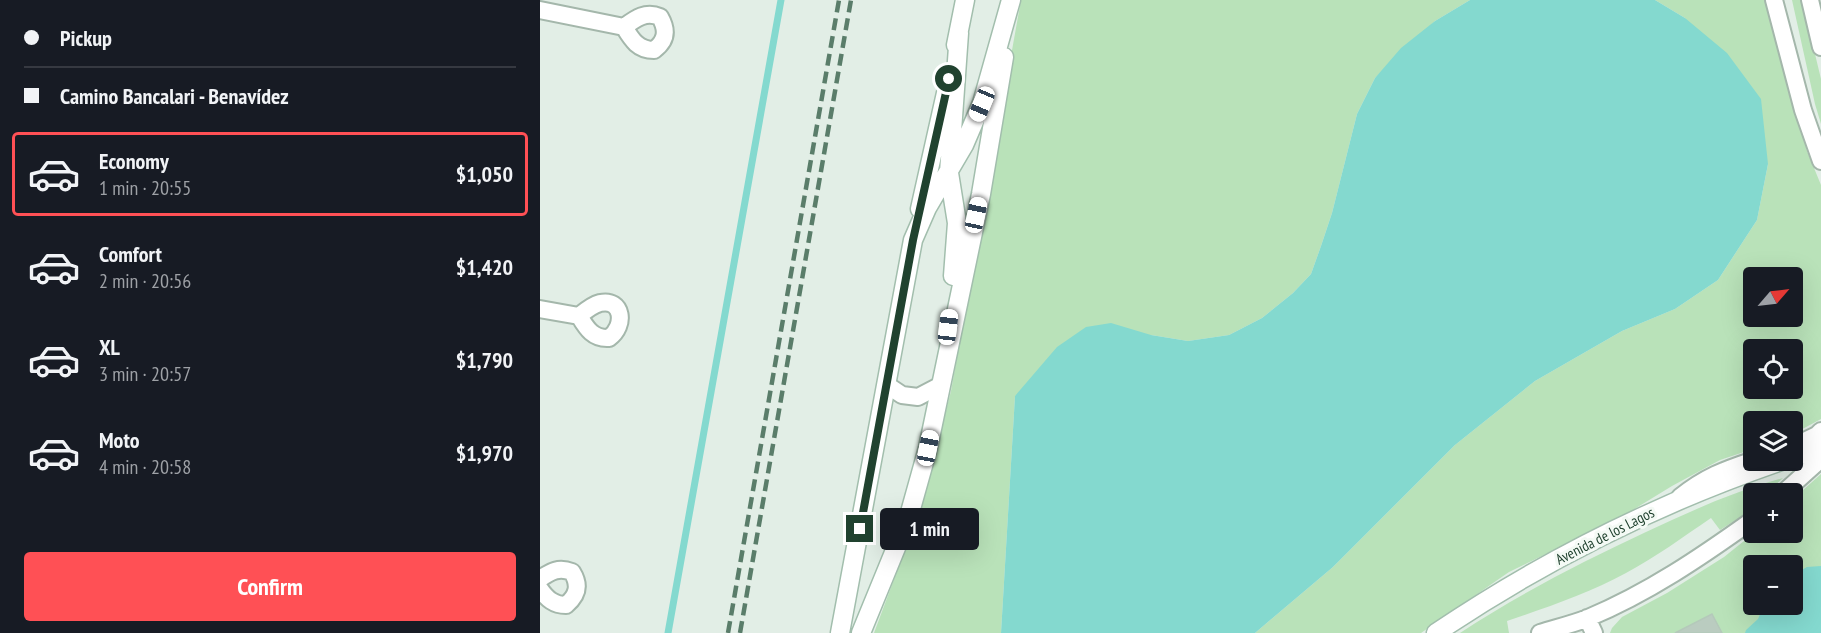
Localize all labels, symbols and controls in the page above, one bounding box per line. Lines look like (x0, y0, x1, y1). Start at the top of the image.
text: Pickup (60, 24, 112, 52)
route start (935, 65, 962, 92)
text: Camino Bancalari - Benavídez (60, 82, 289, 110)
car (967, 84, 997, 124)
icon: car (27, 147, 81, 201)
text: Economy (99, 147, 169, 175)
text: $1,050 (456, 160, 513, 188)
text: 1 min · 20:55 (99, 175, 191, 201)
car (963, 196, 989, 234)
icon: car (27, 240, 81, 294)
text: Comfort (99, 240, 162, 268)
text: $1,420 (456, 253, 513, 281)
north arrow (1743, 267, 1803, 327)
map controls (1743, 267, 1803, 615)
text: 2 min · 20:56 (99, 268, 191, 294)
car (937, 308, 959, 346)
icon: car (27, 333, 81, 387)
text: XL (99, 333, 120, 361)
button: locate (1743, 339, 1803, 399)
text: $1,790 (456, 346, 513, 374)
text: 3 min · 20:57 (99, 361, 191, 387)
button: layers (1743, 411, 1803, 471)
icon: car (27, 426, 81, 480)
text: Moto (99, 426, 140, 454)
car (916, 429, 940, 467)
text: $1,970 (456, 439, 513, 467)
text: 4 min · 20:58 (99, 454, 191, 480)
button: + (1743, 483, 1803, 543)
street label: Avenida de los Lagos (1552, 503, 1657, 569)
callout: 1 min (881, 508, 980, 550)
route end (846, 515, 873, 542)
text: 1 min (909, 516, 950, 542)
button: Confirm (24, 552, 516, 621)
button: − (1743, 555, 1803, 615)

